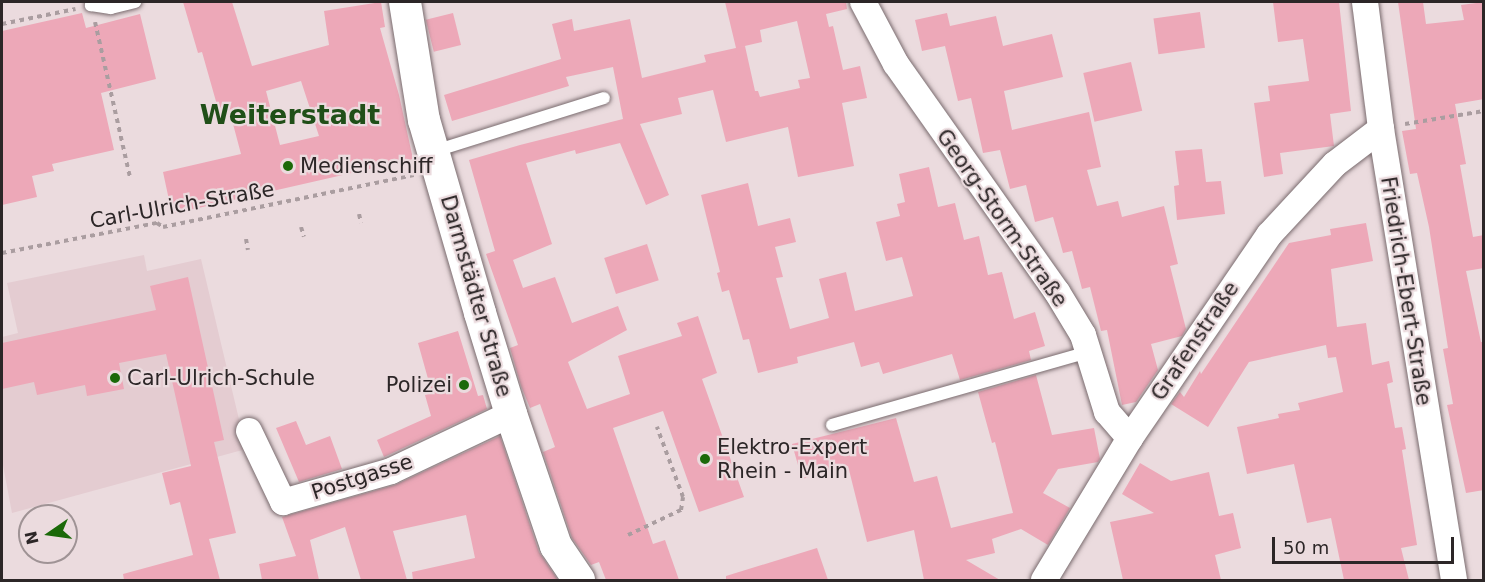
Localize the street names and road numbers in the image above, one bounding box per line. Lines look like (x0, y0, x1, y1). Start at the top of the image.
street label: Georg-Storm-Straße (931, 124, 1073, 312)
street label: Friedrich-Ebert-Straße (1375, 175, 1437, 407)
street label: Carl-Ulrich-Straße (88, 176, 276, 234)
street label: Darmstädter Straße (435, 192, 517, 400)
street label: Grafenstraße (1146, 277, 1244, 405)
street label: Postgasse (308, 449, 416, 505)

